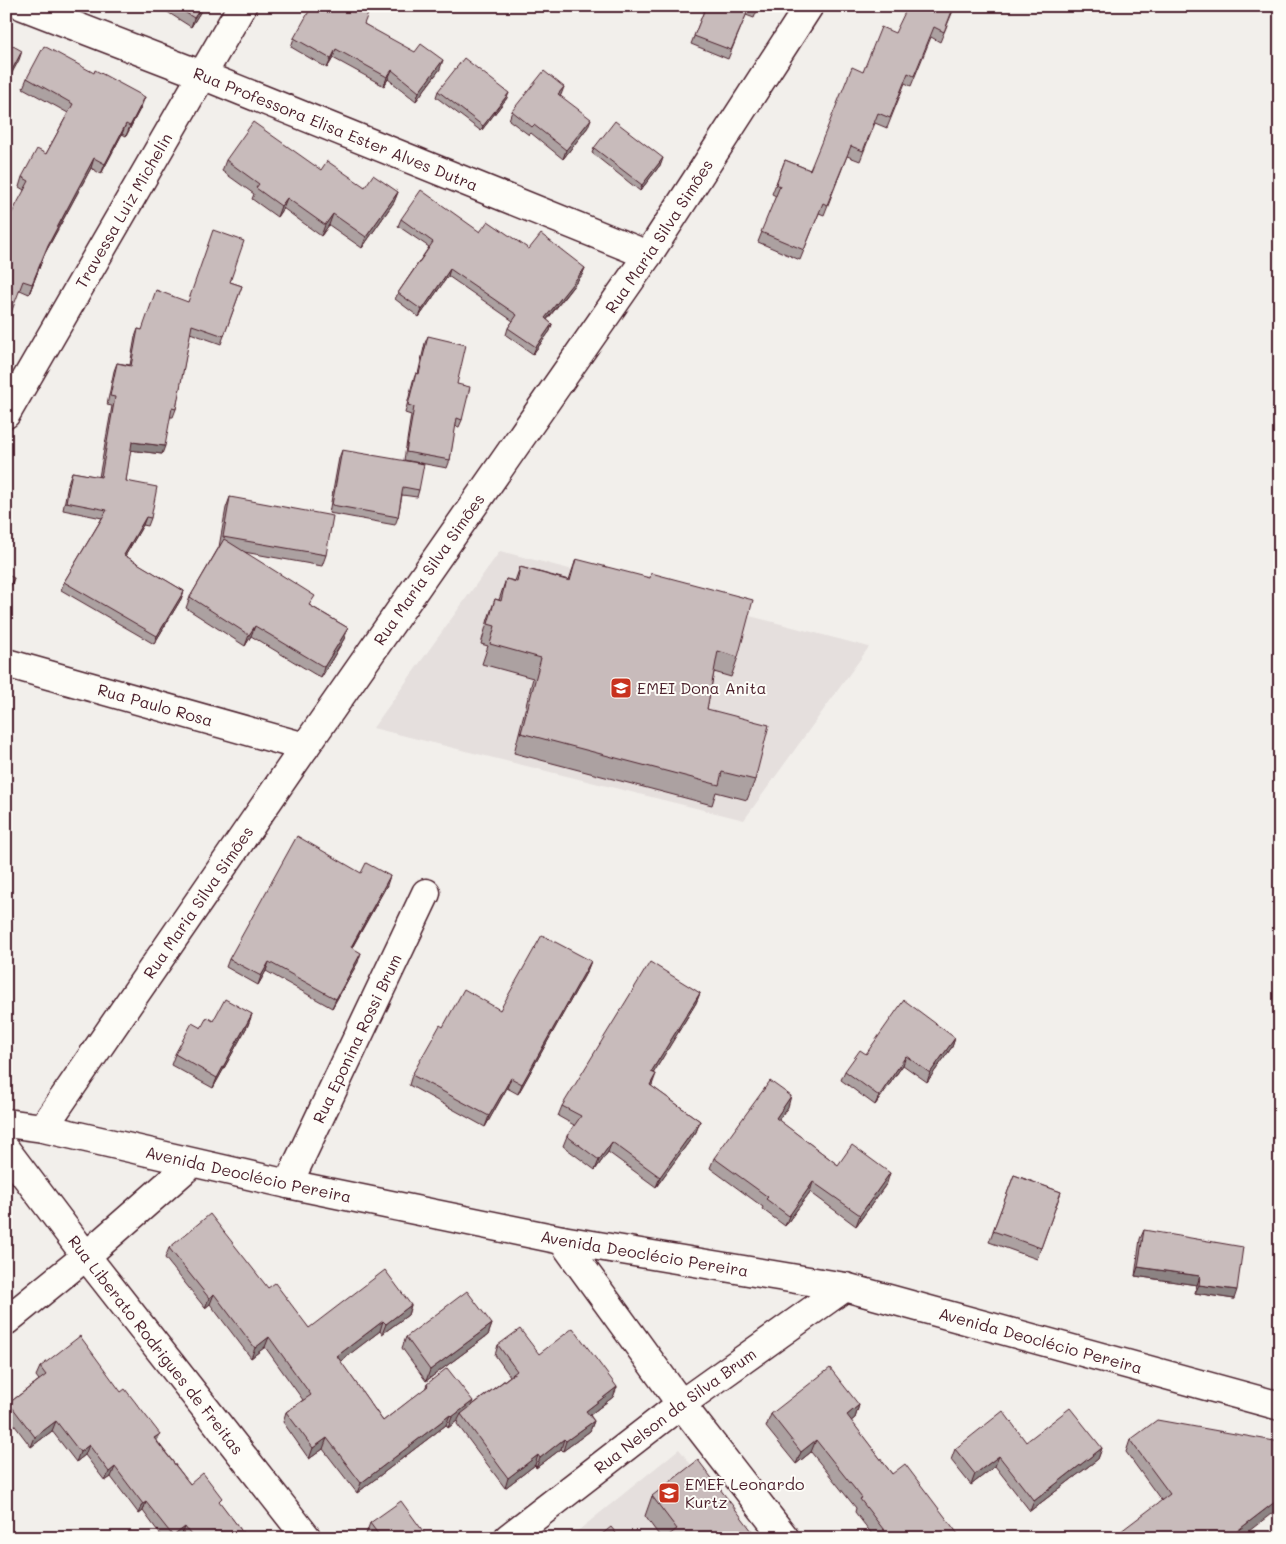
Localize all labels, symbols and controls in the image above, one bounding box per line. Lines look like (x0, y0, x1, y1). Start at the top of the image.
street label: Rua Professora Elisa Ester Alves Dutra (191, 62, 481, 195)
street label: Travessa Luiz Michelin (70, 129, 176, 292)
street label: Rua Maria Silva Simões (600, 155, 717, 317)
street label: Rua Maria Silva Simões (368, 489, 489, 649)
school or university icon: EMEI Dona Anita (609, 676, 633, 700)
place label: EMEI Dona Anita (637, 677, 767, 698)
street label: Rua Paulo Rosa (95, 678, 215, 731)
street label: Rua Maria Silva Simões (138, 822, 258, 982)
street label: Rua Eponina Rossi Brum (307, 950, 406, 1127)
street label: Avenida Deoclécio Pereira (144, 1141, 353, 1207)
street label: Avenida Deoclécio Pereira (539, 1225, 750, 1281)
street label: Rua Liberato Rodrigues de Freitas (64, 1231, 249, 1459)
street label: Avenida Deoclécio Pereira (937, 1302, 1145, 1378)
street label: Rua Nelson da Silva Brum (589, 1343, 760, 1478)
place label: EMEF Leonardo Kurtz (685, 1473, 804, 1512)
school or university icon: EMEF Leonardo Kurtz (657, 1481, 681, 1505)

